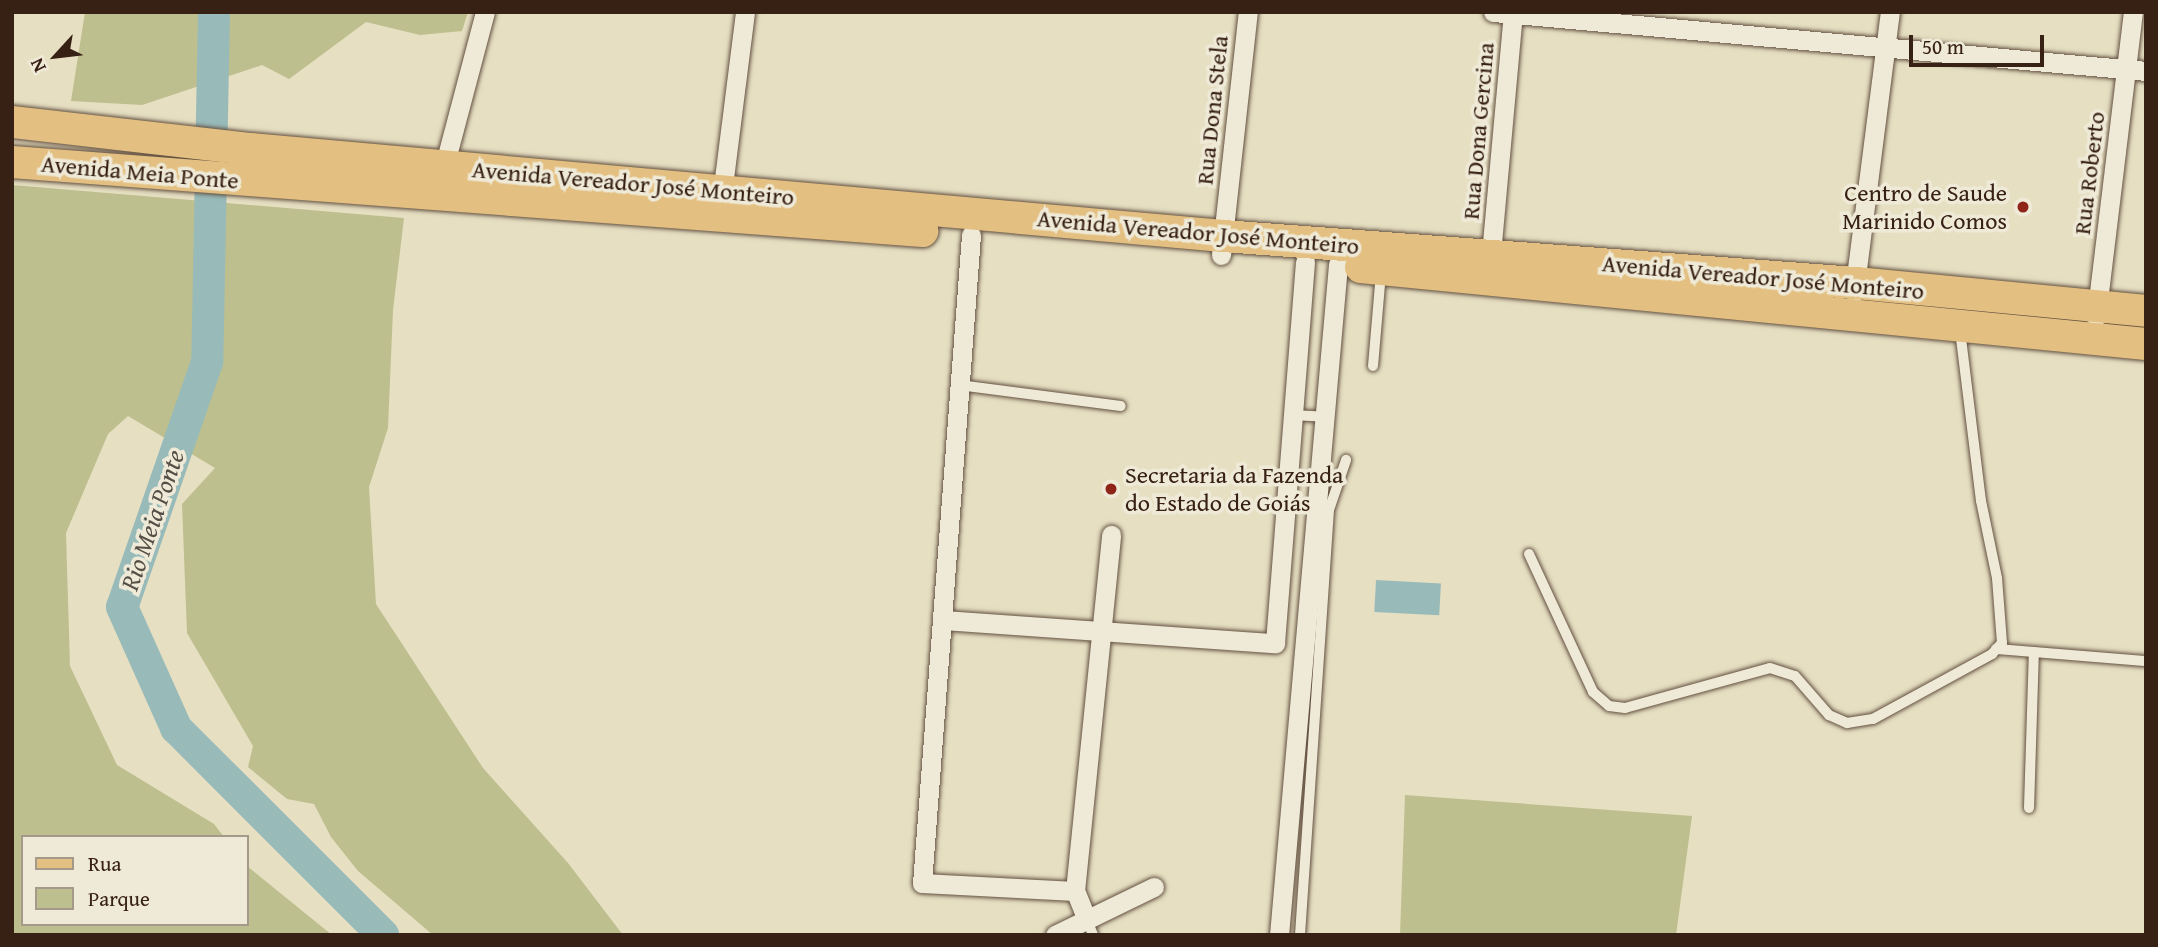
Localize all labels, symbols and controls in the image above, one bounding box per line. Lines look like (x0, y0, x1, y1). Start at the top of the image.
north arrow (21, 21, 91, 91)
scale bar (1913, 21, 2048, 65)
text: 50 m (1922, 31, 1964, 62)
street label: Rua Dona Stela (1190, 34, 1234, 186)
street label: Rua Dona Gercina (1456, 41, 1500, 221)
text: N (22, 54, 53, 78)
street label: Rua Roberto (2067, 110, 2111, 236)
street label: Avenida Meia Ponte (40, 149, 240, 195)
street label: Avenida Vereador José Monteiro (471, 155, 795, 211)
place label: Centro de Saude Marinido Comos (1842, 179, 2007, 235)
marker: Centro de Saude Marinido Comos (2013, 197, 2033, 217)
street label: Avenida Vereador José Monteiro (1036, 204, 1360, 260)
street label: Avenida Vereador José Monteiro (1601, 249, 1925, 305)
water label: Rio Meia Ponte (113, 446, 191, 594)
place label: Secretaria da Fazenda do Estado de Goiás (1125, 461, 1343, 517)
marker: Secretaria da Fazenda do Estado de Goiás (1103, 481, 1119, 497)
legend (21, 835, 248, 926)
text: Rua (88, 848, 121, 879)
text: Parque (88, 883, 150, 914)

